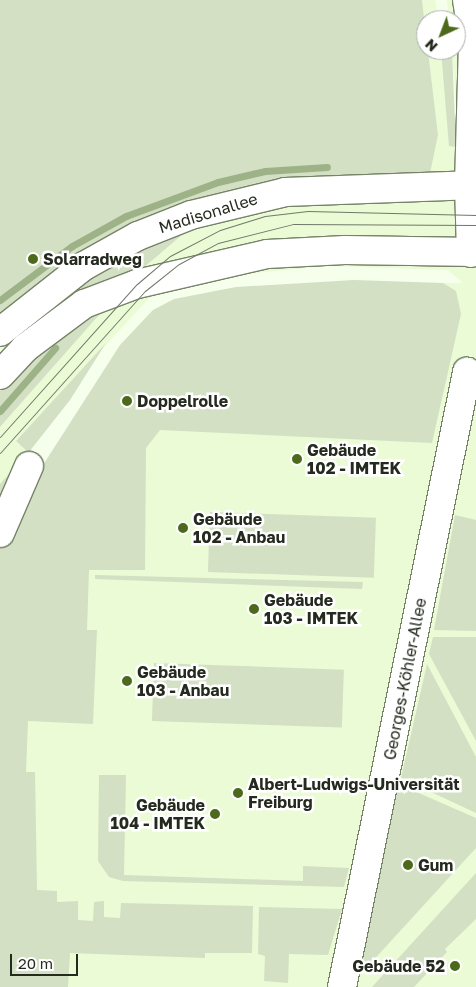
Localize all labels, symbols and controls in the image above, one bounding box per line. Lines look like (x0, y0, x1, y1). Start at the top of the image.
north arrow (416, 10, 466, 60)
text: N (421, 36, 441, 55)
street label: Madisonallee (156, 189, 260, 237)
place label: Solarradweg (43, 249, 142, 269)
marker: Solarradweg (27, 253, 39, 265)
place label: Doppelrolle (137, 391, 228, 411)
marker: Doppelrolle (121, 395, 133, 407)
place label: Gebäude 102 - IMTEK (307, 440, 401, 478)
marker: Gebäude 102 - IMTEK (291, 453, 303, 465)
place label: Gebäude 102 - Anbau (193, 509, 285, 547)
marker: Gebäude 102 - Anbau (177, 522, 189, 534)
place label: Gebäude 103 - IMTEK (264, 590, 358, 628)
street label: Georges-Köhler-Allee (380, 596, 430, 762)
marker: Gebäude 103 - IMTEK (248, 603, 260, 615)
place label: Gebäude 103 - Anbau (137, 662, 229, 700)
marker: Gebäude 103 - Anbau (121, 675, 133, 687)
place label: Albert-Ludwigs-Universität Freiburg (248, 774, 460, 812)
marker: Albert-Ludwigs-Universität Freiburg (232, 787, 244, 799)
place label: Gebäude 104 - IMTEK (111, 795, 205, 833)
marker: Gebäude 104 - IMTEK (209, 808, 221, 820)
place label: Gum (418, 855, 453, 875)
marker: Gum (402, 859, 414, 871)
scale bar (12, 944, 80, 976)
text: 20 m (18, 954, 53, 972)
place label: Gebäude 52 (352, 956, 445, 976)
marker: Gebäude 52 (449, 960, 461, 972)

